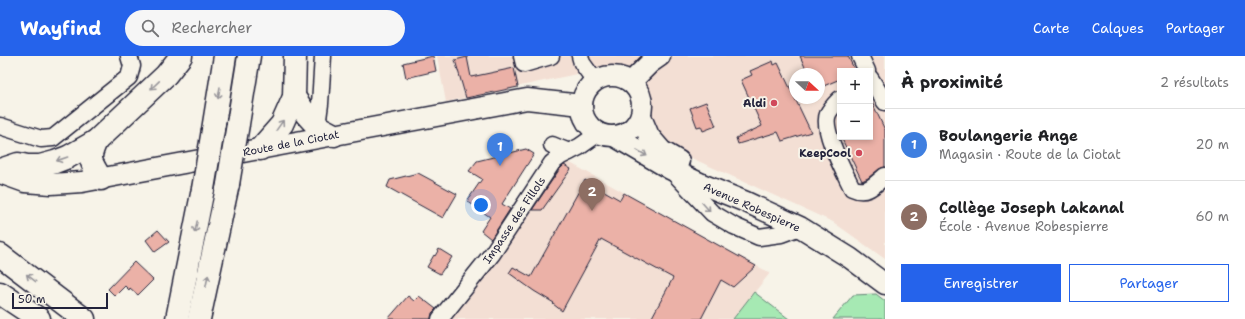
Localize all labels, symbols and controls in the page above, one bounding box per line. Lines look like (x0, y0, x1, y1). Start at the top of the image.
search box (125, 10, 405, 46)
text: Wayfind (20, 16, 101, 41)
icon: search (139, 17, 161, 39)
text: Rechercher (171, 18, 252, 38)
text: Carte (1033, 19, 1070, 37)
text: Calques (1092, 19, 1144, 37)
text: Partager (1166, 19, 1225, 37)
north arrow (789, 68, 825, 104)
map controls (837, 68, 873, 140)
button: + (837, 68, 873, 104)
text: À proximité (901, 71, 1003, 93)
text: 2 résultats (1160, 74, 1229, 91)
one-way arrow (150, 80, 160, 90)
one-way arrow (215, 86, 223, 99)
place label: Aldi (743, 96, 766, 111)
marker: Aldi (769, 98, 779, 108)
button: − (837, 104, 873, 140)
one-way arrow (276, 119, 284, 130)
text: Boulangerie Ange (939, 126, 1078, 146)
street label: Route de la Ciotat (242, 127, 341, 160)
pin: 1 (487, 133, 513, 166)
text: 1 (911, 136, 917, 153)
text: 20 m (1196, 136, 1229, 153)
place label: KeepCool (799, 146, 851, 161)
text: Magasin · Route de la Ciotat (939, 146, 1121, 163)
marker: KeepCool (854, 148, 864, 158)
one-way arrow (636, 149, 648, 157)
one-way arrow (56, 156, 68, 164)
street label: Impasse des Fillols (480, 174, 549, 267)
pin: 2 (579, 178, 605, 211)
street label: Avenue Robespierre (701, 179, 803, 236)
your location (471, 195, 491, 215)
text: Collège Joseph Lakanal (939, 198, 1124, 218)
one-way arrow (702, 202, 711, 213)
text: 2 (909, 208, 919, 225)
text: 60 m (1196, 208, 1229, 225)
text: École · Avenue Robespierre (939, 218, 1109, 235)
one-way arrow (191, 221, 199, 234)
button: Enregistrer (901, 264, 1061, 302)
button: Partager (1069, 264, 1229, 302)
one-way arrow (25, 274, 36, 282)
one-way arrow (204, 275, 212, 288)
scale bar (12, 291, 108, 310)
text: 50 m (18, 292, 46, 307)

